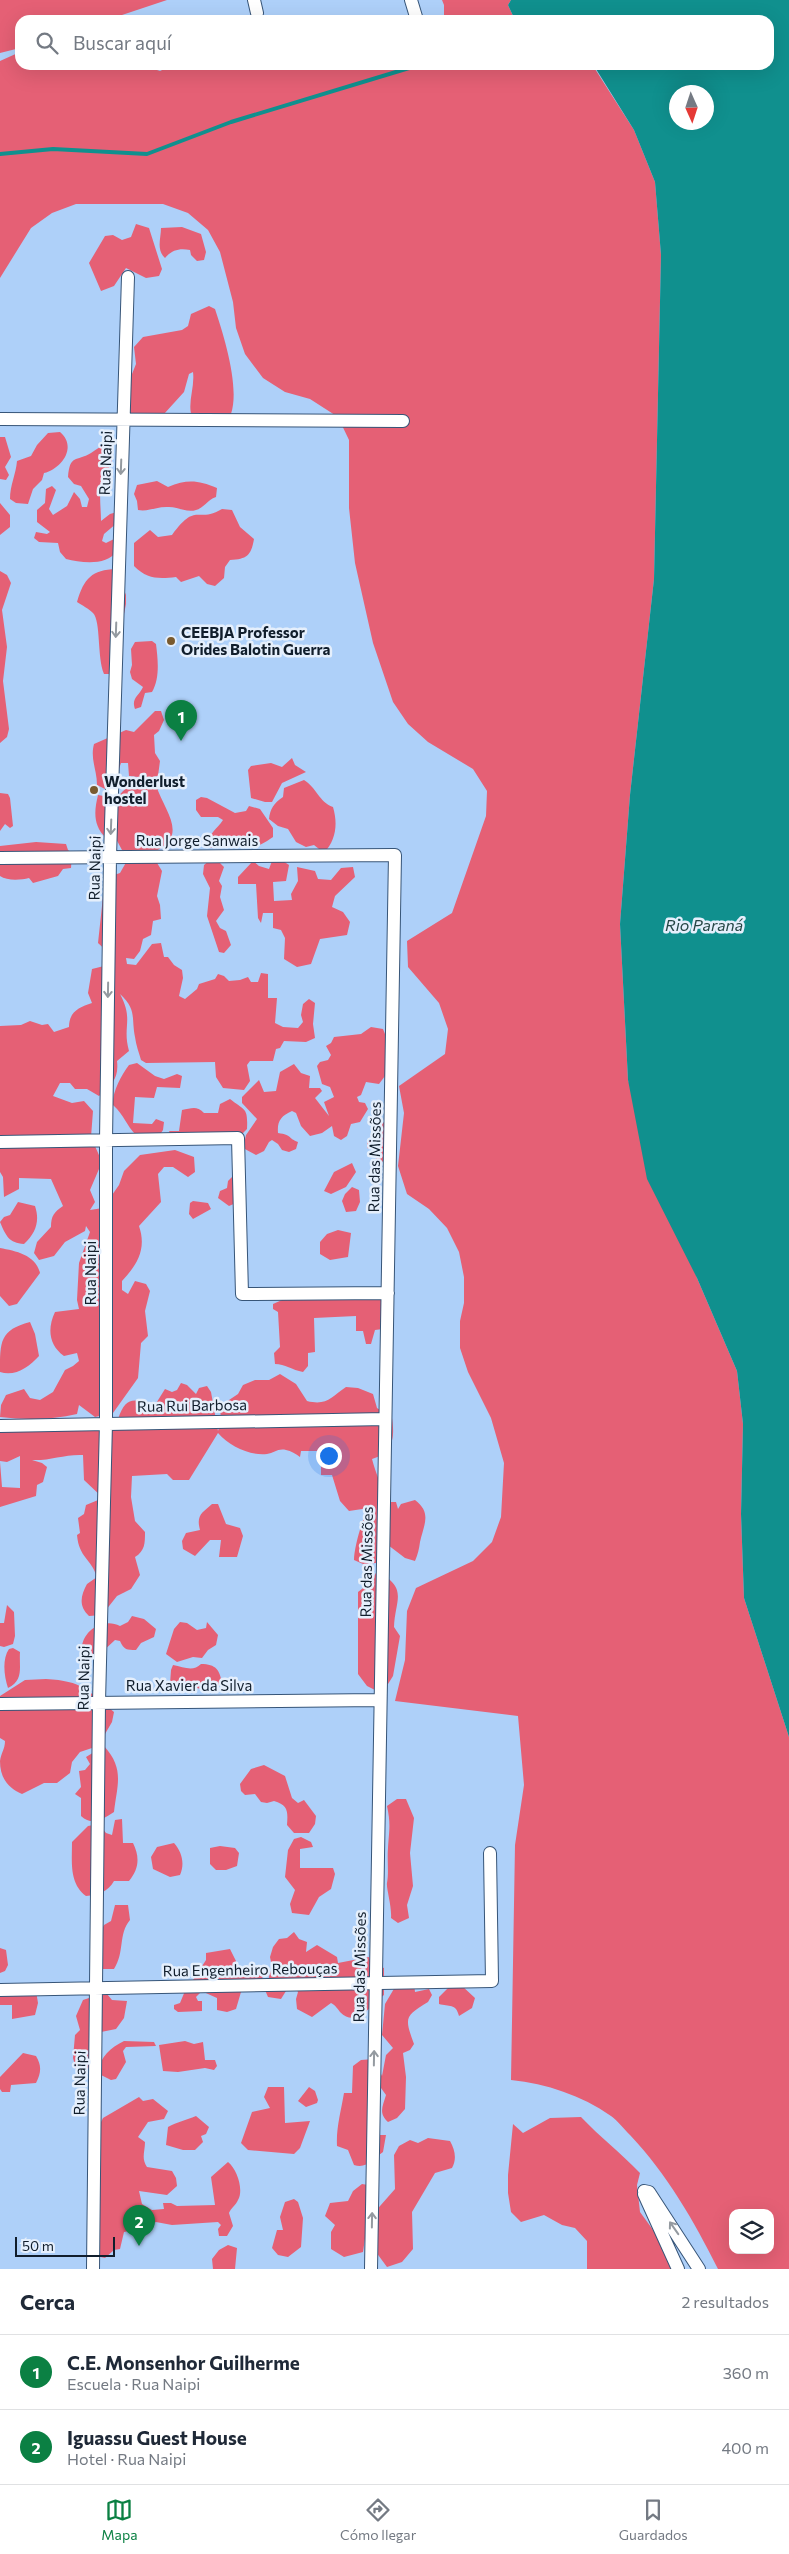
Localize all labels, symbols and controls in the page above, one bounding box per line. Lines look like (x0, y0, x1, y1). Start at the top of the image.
search box (15, 15, 774, 70)
icon: search (33, 29, 61, 57)
text: Buscar aquí (73, 31, 172, 54)
north arrow (669, 85, 714, 130)
street label: Rua Naipi (95, 430, 115, 496)
one-way arrow (116, 458, 126, 475)
one-way arrow (112, 621, 121, 637)
place label: CEEBJA Professor Orides Balotin Guerra (181, 623, 331, 658)
marker: CEEBJA Professor Orides Balotin Guerra (165, 635, 177, 647)
pin: 1 (165, 700, 197, 741)
place label: Wonderlust hostel (104, 772, 185, 807)
marker: Wonderlust hostel (88, 784, 100, 796)
one-way arrow (106, 818, 116, 835)
street label: Rua Jorge Sanwais (136, 831, 258, 849)
street label: Rua Naipi (84, 835, 104, 901)
water label: Rio Paraná (665, 915, 744, 934)
one-way arrow (103, 981, 113, 997)
street label: Rua das Missões (364, 1101, 384, 1213)
street label: Rua Naipi (81, 1241, 99, 1305)
street label: Rua Rui Barbosa (137, 1395, 247, 1415)
your location (316, 1443, 342, 1469)
street label: Rua das Missões (356, 1506, 376, 1618)
street label: Rua Naipi (73, 1645, 93, 1711)
street label: Rua Xavier da Silva (126, 1676, 252, 1694)
street label: Rua das Missões (349, 1911, 369, 2023)
street label: Rua Engenheiro Rebouças (162, 1958, 338, 1980)
street label: Rua Naipi (69, 2050, 89, 2116)
one-way arrow (369, 2050, 379, 2066)
pin: 2 (123, 2205, 155, 2246)
map controls (729, 2209, 774, 2254)
button: layers (729, 2209, 774, 2254)
one-way arrow (367, 2213, 376, 2229)
one-way arrow (669, 2221, 679, 2235)
scale bar (15, 2234, 115, 2257)
text: 50 m (22, 2237, 54, 2254)
text: Cerca (20, 2289, 75, 2314)
text: 2 resultados (681, 2292, 769, 2311)
text: C.E. Monsenhor Guilherme (67, 2351, 300, 2374)
text: 1 (32, 2363, 40, 2382)
text: 360 m (723, 2363, 769, 2382)
text: Escuela · Rua Naipi (67, 2374, 200, 2393)
text: Iguassu Guest House (67, 2426, 247, 2449)
text: 2 (31, 2438, 41, 2457)
text: 400 m (721, 2438, 769, 2457)
text: Hotel · Rua Naipi (67, 2449, 186, 2468)
tab: Mapa (101, 2496, 138, 2543)
tab: Cómo llegar (340, 2496, 416, 2543)
tab: Guardados (619, 2496, 688, 2543)

